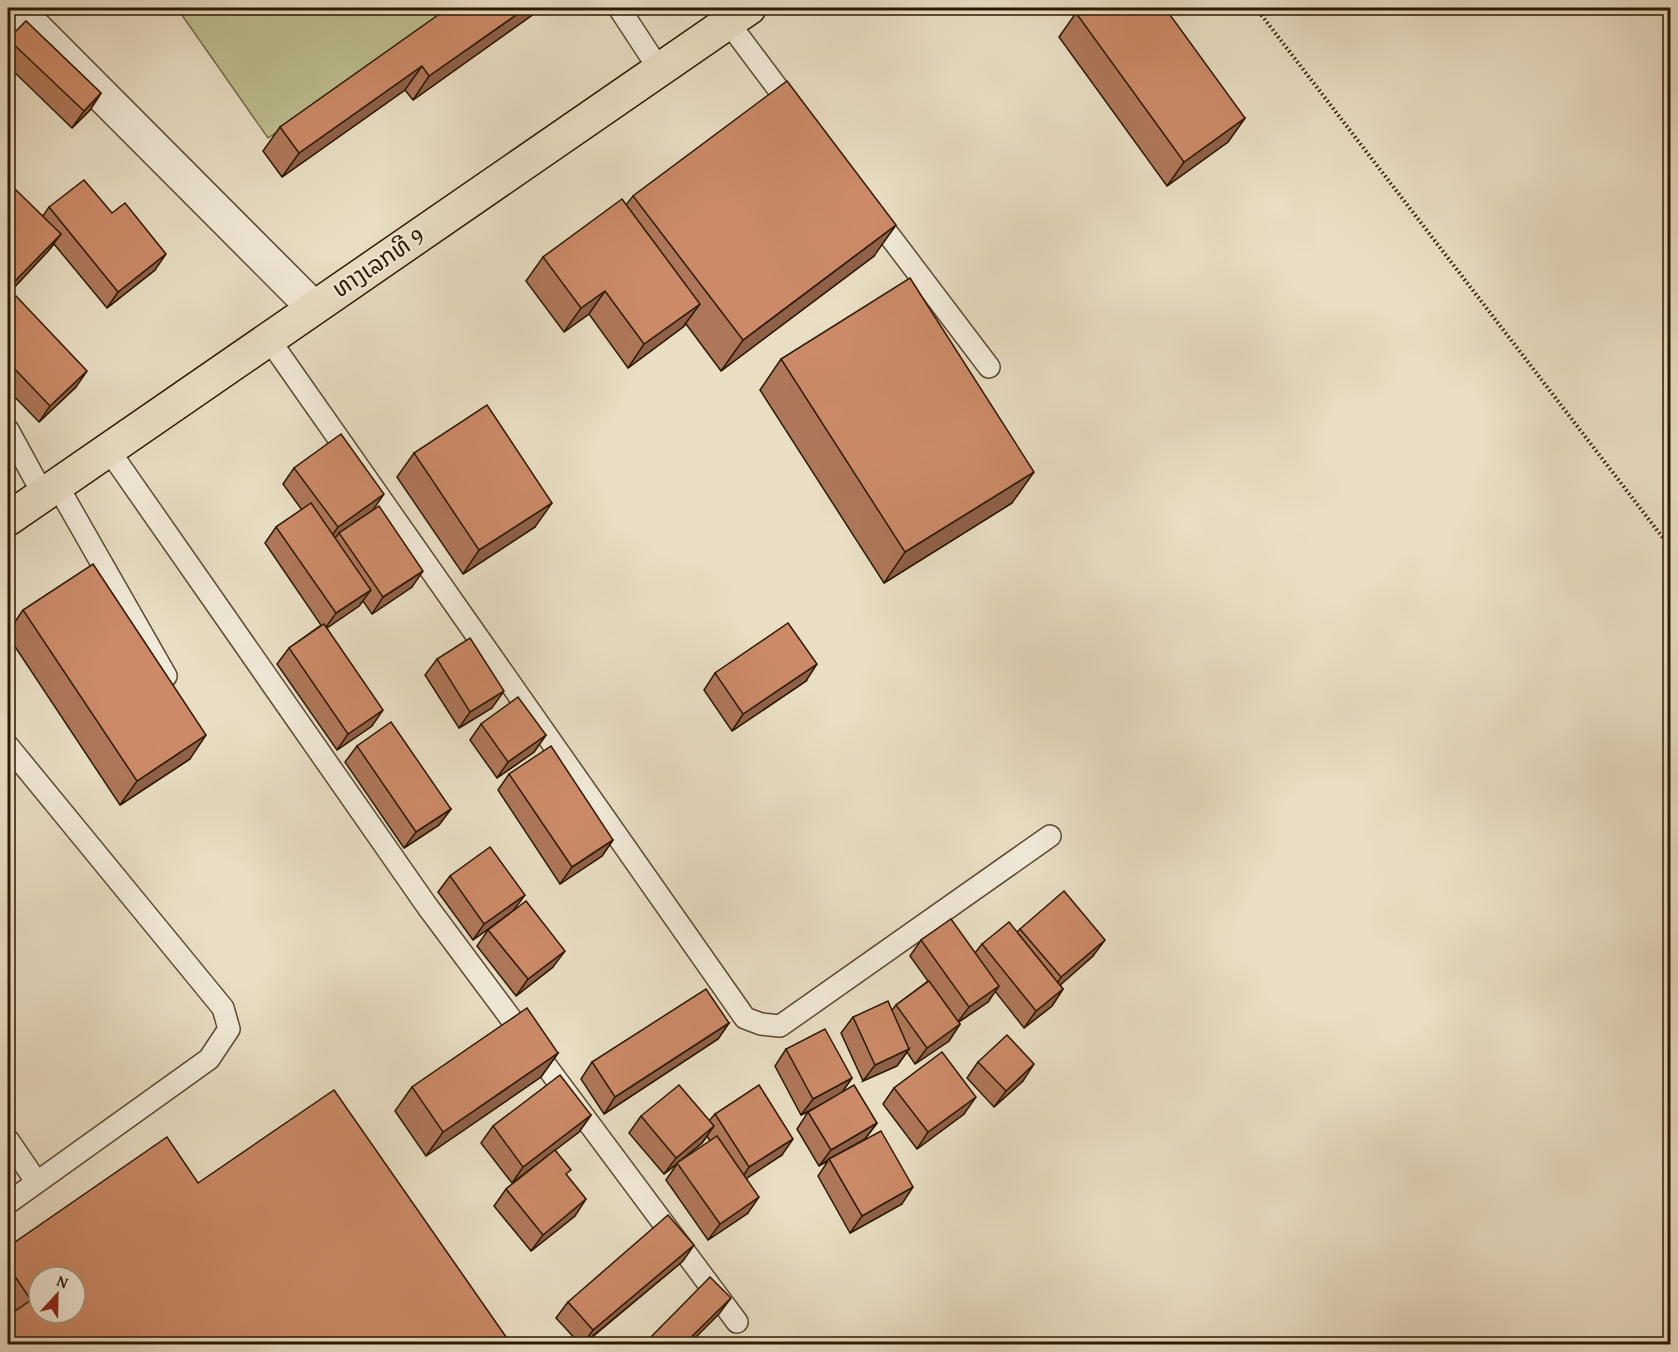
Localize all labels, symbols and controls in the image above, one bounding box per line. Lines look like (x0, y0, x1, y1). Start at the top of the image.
street label: ທາງເລກທີ 9 (325, 218, 431, 306)
north arrow (27, 1265, 87, 1325)
text: N (53, 1268, 72, 1294)

